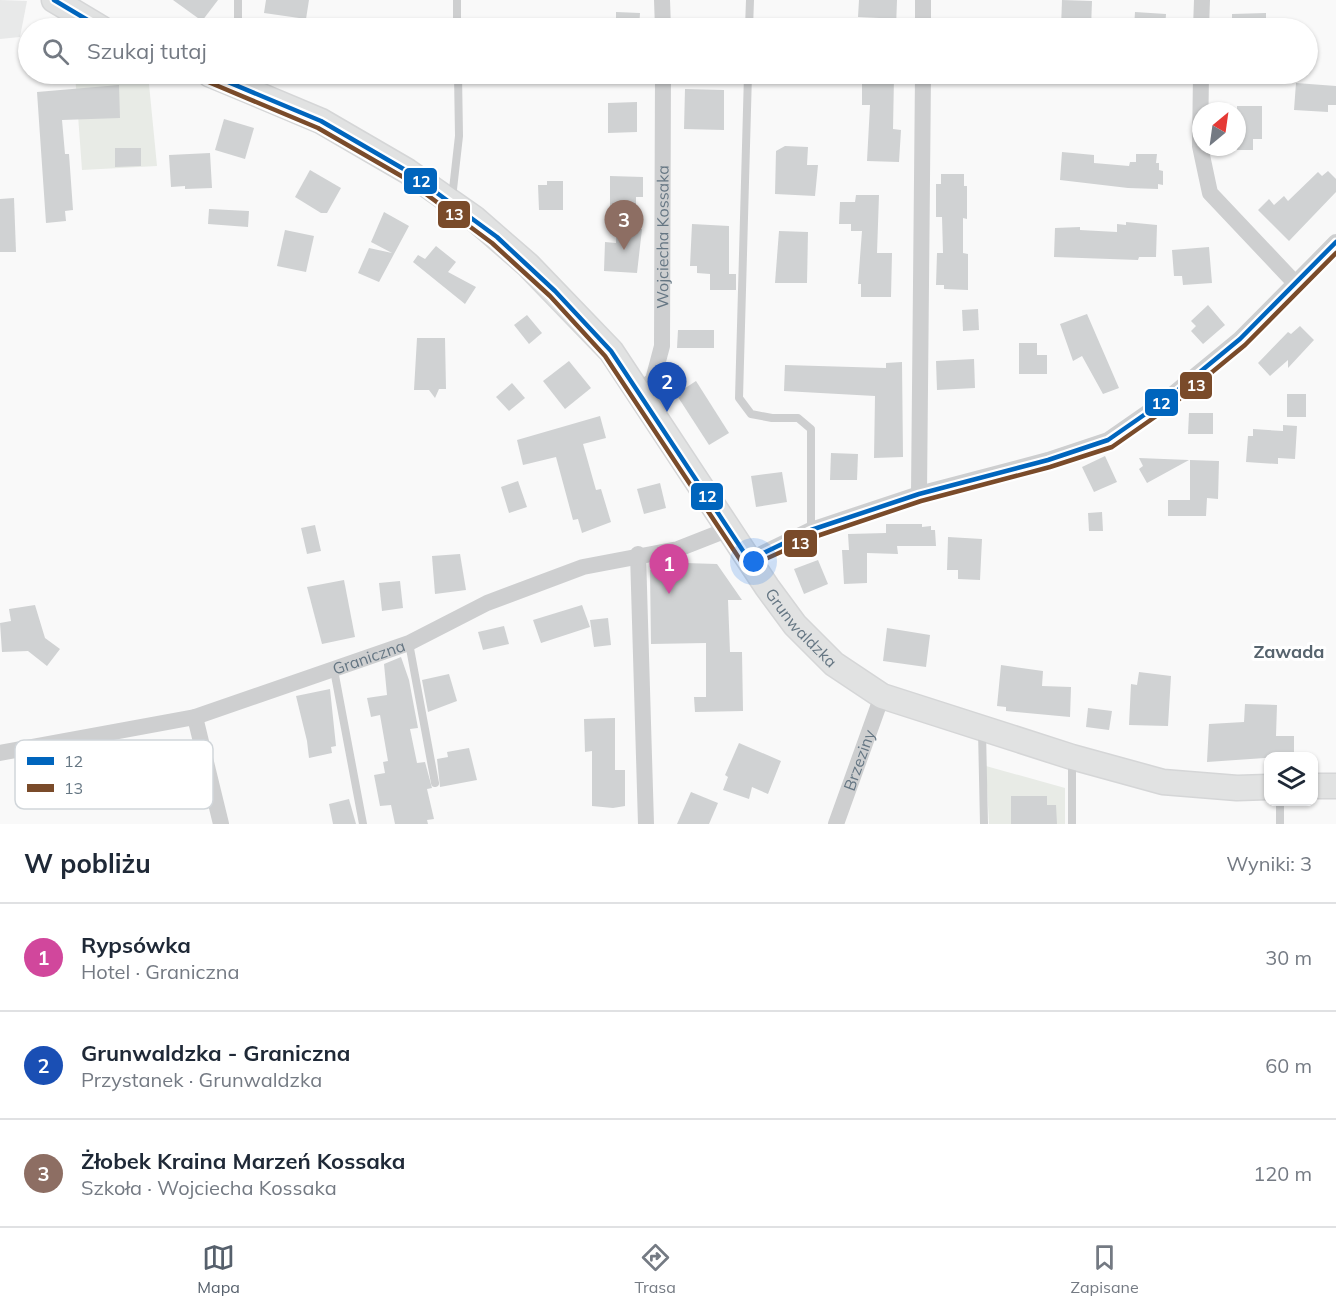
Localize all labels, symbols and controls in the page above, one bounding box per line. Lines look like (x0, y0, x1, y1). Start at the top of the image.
search box (18, 18, 1318, 84)
icon: search (39, 35, 72, 68)
text: Szukaj tutaj (87, 37, 207, 65)
north arrow (1192, 102, 1246, 156)
street label: Wojciecha Kossaka (652, 165, 673, 309)
line badge: 12 (403, 167, 438, 195)
text: 12 (411, 171, 431, 191)
line badge: 13 (437, 200, 471, 229)
pin: 3 (604, 200, 644, 250)
text: 13 (444, 204, 464, 224)
pin: 2 (648, 362, 686, 412)
line badge: 13 (1179, 371, 1213, 400)
text: 13 (1186, 375, 1206, 395)
line badge: 12 (1144, 388, 1179, 417)
text: 12 (1151, 393, 1171, 413)
line badge: 12 (690, 482, 724, 511)
text: 12 (697, 486, 717, 506)
line badge: 13 (783, 529, 818, 558)
text: 13 (790, 533, 810, 553)
pin: 1 (650, 544, 688, 594)
your location (739, 547, 768, 576)
street label: Grunwaldzka (761, 584, 841, 671)
street label: Graniczna (330, 635, 408, 679)
district label: Zawada (1253, 640, 1325, 663)
street label: Brzeziny (839, 726, 879, 793)
legend (15, 740, 213, 809)
text: 12 (64, 751, 83, 771)
map controls (1264, 752, 1318, 806)
button: layers (1264, 752, 1318, 806)
text: 13 (64, 778, 83, 798)
text: W pobliżu (24, 847, 151, 880)
text: Wyniki: 3 (1226, 851, 1312, 876)
text: Rypsówka (81, 931, 191, 959)
text: 1 (38, 945, 50, 970)
text: 30 m (1265, 945, 1312, 970)
text: Hotel · Graniczna (81, 959, 240, 984)
text: Grunwaldzka - Graniczna (81, 1039, 350, 1067)
text: 2 (38, 1053, 50, 1078)
text: 60 m (1265, 1053, 1312, 1078)
text: Przystanek · Grunwaldzka (81, 1067, 322, 1092)
text: Żłobek Kraina Marzeń Kossaka (81, 1147, 406, 1175)
text: 3 (38, 1161, 50, 1186)
text: 120 m (1253, 1161, 1312, 1186)
text: Szkoła · Wojciecha Kossaka (81, 1175, 337, 1200)
tab: Mapa (197, 1241, 240, 1297)
tab: Trasa (635, 1241, 676, 1297)
tab: Zapisane (1071, 1241, 1139, 1297)

